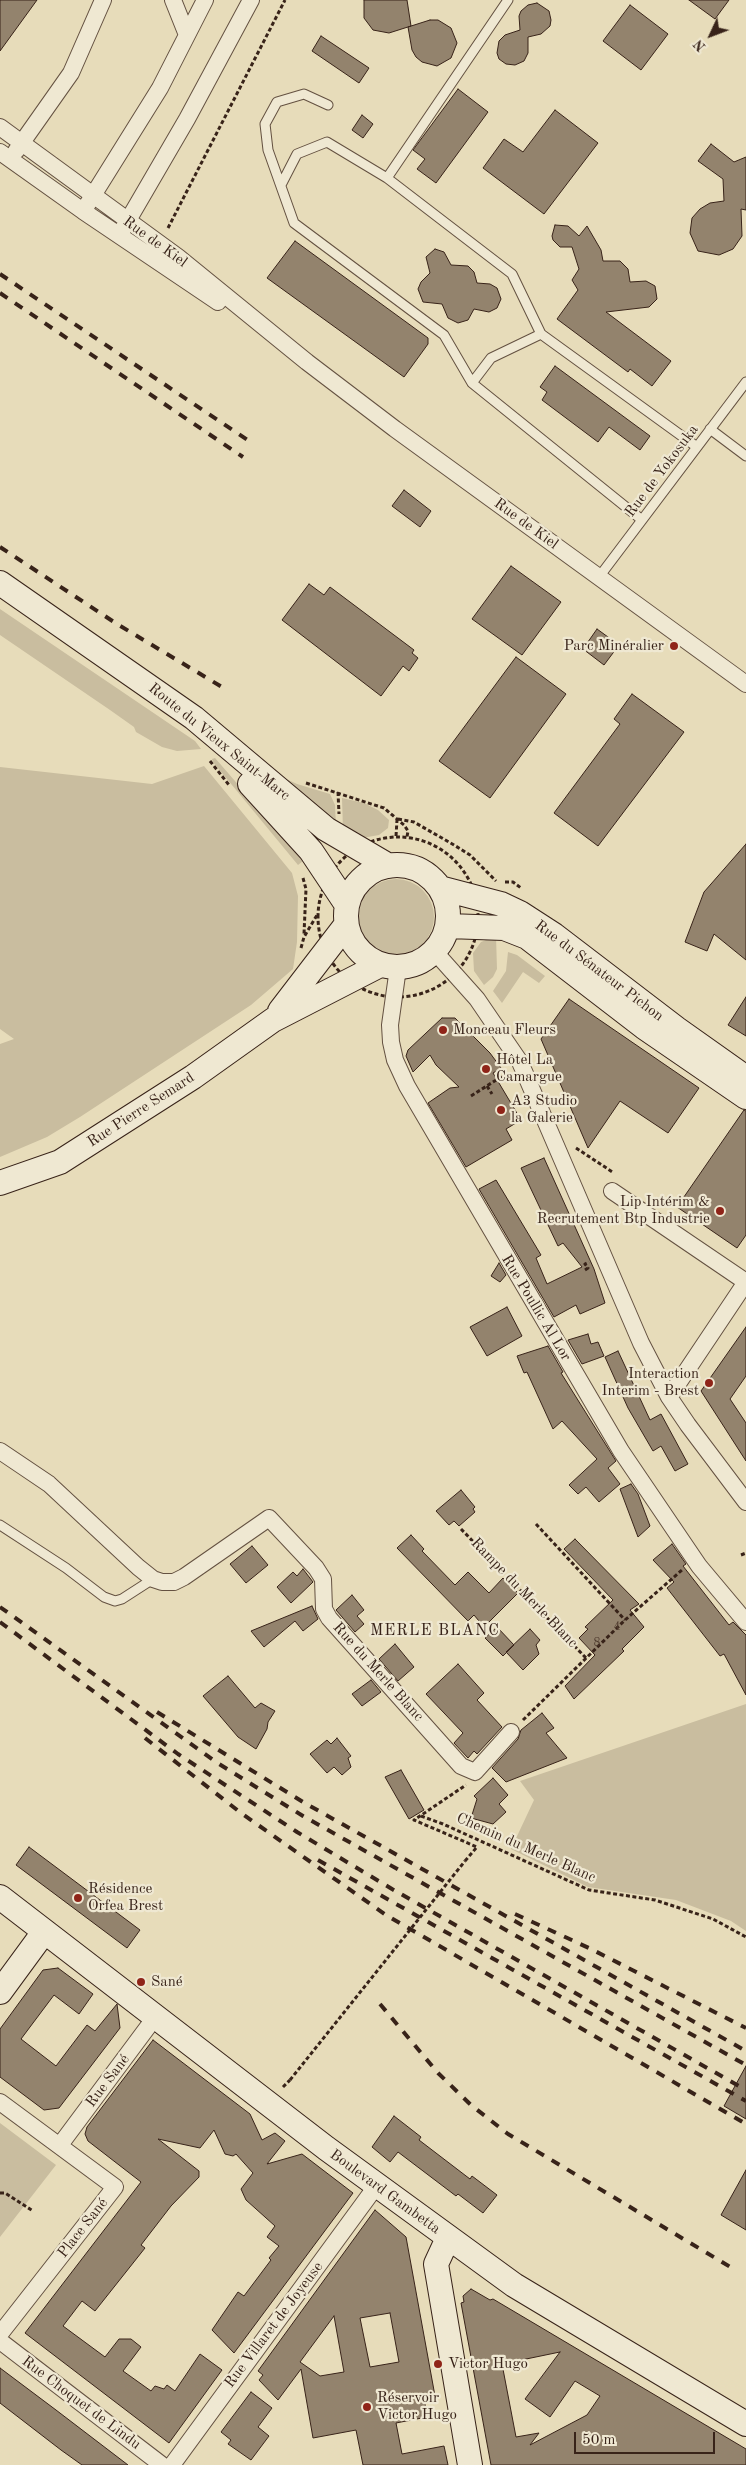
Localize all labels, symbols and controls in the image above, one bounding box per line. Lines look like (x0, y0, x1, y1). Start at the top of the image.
north arrow (686, 10, 736, 60)
text: N (691, 37, 709, 54)
street label: Rue de Kiel (119, 213, 191, 271)
street label: Rue de Yokosuka (621, 421, 703, 521)
street label: Rue de Kiel (490, 495, 562, 553)
place label: Parc Minéralier (564, 637, 664, 655)
marker: Parc Minéralier (668, 640, 680, 652)
street label: Route du Vieux Saint-Marc (145, 679, 293, 805)
street label: Rue du Sénateur Pichon (531, 917, 667, 1025)
place label: Monceau Fleurs (453, 1021, 556, 1039)
marker: Monceau Fleurs (437, 1024, 449, 1036)
place label: Hôtel La Camargue (496, 1051, 562, 1086)
marker: Hôtel La Camargue (480, 1063, 492, 1075)
street label: Rue Pierre Semard (84, 1069, 198, 1151)
place label: A3 Studio la Galerie (511, 1092, 577, 1127)
marker: A3 Studio la Galerie (495, 1104, 507, 1116)
place label: Lip Intérim & Recrutement Btp Industrie (537, 1193, 710, 1228)
marker: Lip Intérim & Recrutement Btp Industrie (714, 1205, 726, 1217)
street label: Rue Poullic Al Lor (497, 1252, 575, 1364)
place label: Interaction Interim - Brest (602, 1365, 699, 1400)
marker: Interaction Interim - Brest (703, 1377, 715, 1389)
street label: Rampe du Merle Blanc (467, 1534, 581, 1652)
street label: Rue du Merle Blanc (329, 1619, 427, 1725)
house number: 4 (614, 1620, 620, 1634)
district label: MERLE BLANC (369, 1621, 501, 1641)
house number: 8 (594, 1636, 600, 1650)
street label: Chemin du Merle Blanc (454, 1809, 598, 1887)
place label: Résidence Orfea Brest (88, 1880, 163, 1915)
marker: Résidence Orfea Brest (72, 1892, 84, 1904)
place label: Sané (151, 1973, 183, 1991)
marker: Sané (135, 1976, 147, 1988)
street label: Rue Sané (82, 2051, 134, 2111)
street label: Boulevard Gambetta (326, 2146, 444, 2238)
street label: Place Sané (54, 2194, 112, 2262)
street label: Rue Villaret de Joyeuse (221, 2259, 327, 2391)
street label: Rue Choquet de Lindu (18, 2352, 144, 2454)
place label: Victor Hugo (448, 2355, 528, 2373)
marker: Victor Hugo (432, 2358, 444, 2370)
place label: Réservoir Victor Hugo (377, 2389, 457, 2424)
marker: Réservoir Victor Hugo (361, 2401, 373, 2413)
scale bar (576, 2422, 717, 2454)
text: 50 m (582, 2433, 616, 2448)

